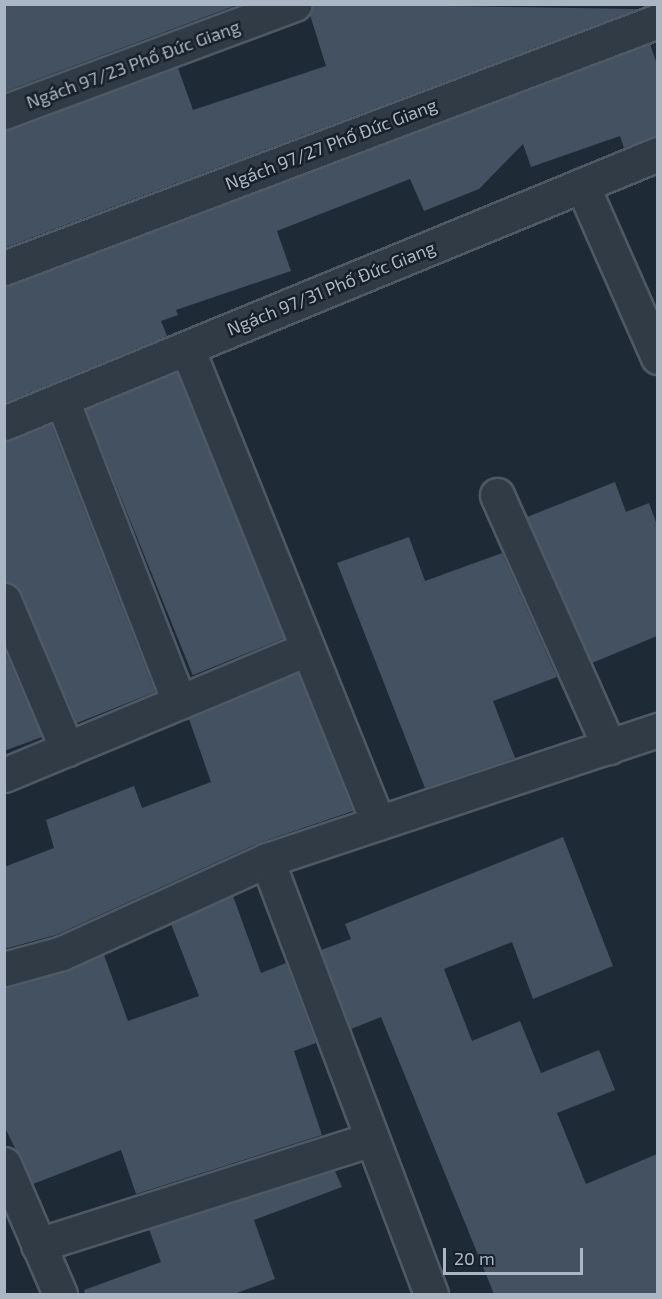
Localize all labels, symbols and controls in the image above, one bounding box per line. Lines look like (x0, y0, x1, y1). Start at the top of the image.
street label: Ngách 97/23 Phố Đức Giang (23, 15, 243, 113)
street label: Ngách 97/27 Phố Đức Giang (222, 94, 440, 194)
street label: Ngách 97/31 Phố Đức Giang (224, 236, 438, 340)
scale bar (446, 1236, 586, 1274)
text: 20 m (454, 1247, 495, 1269)

